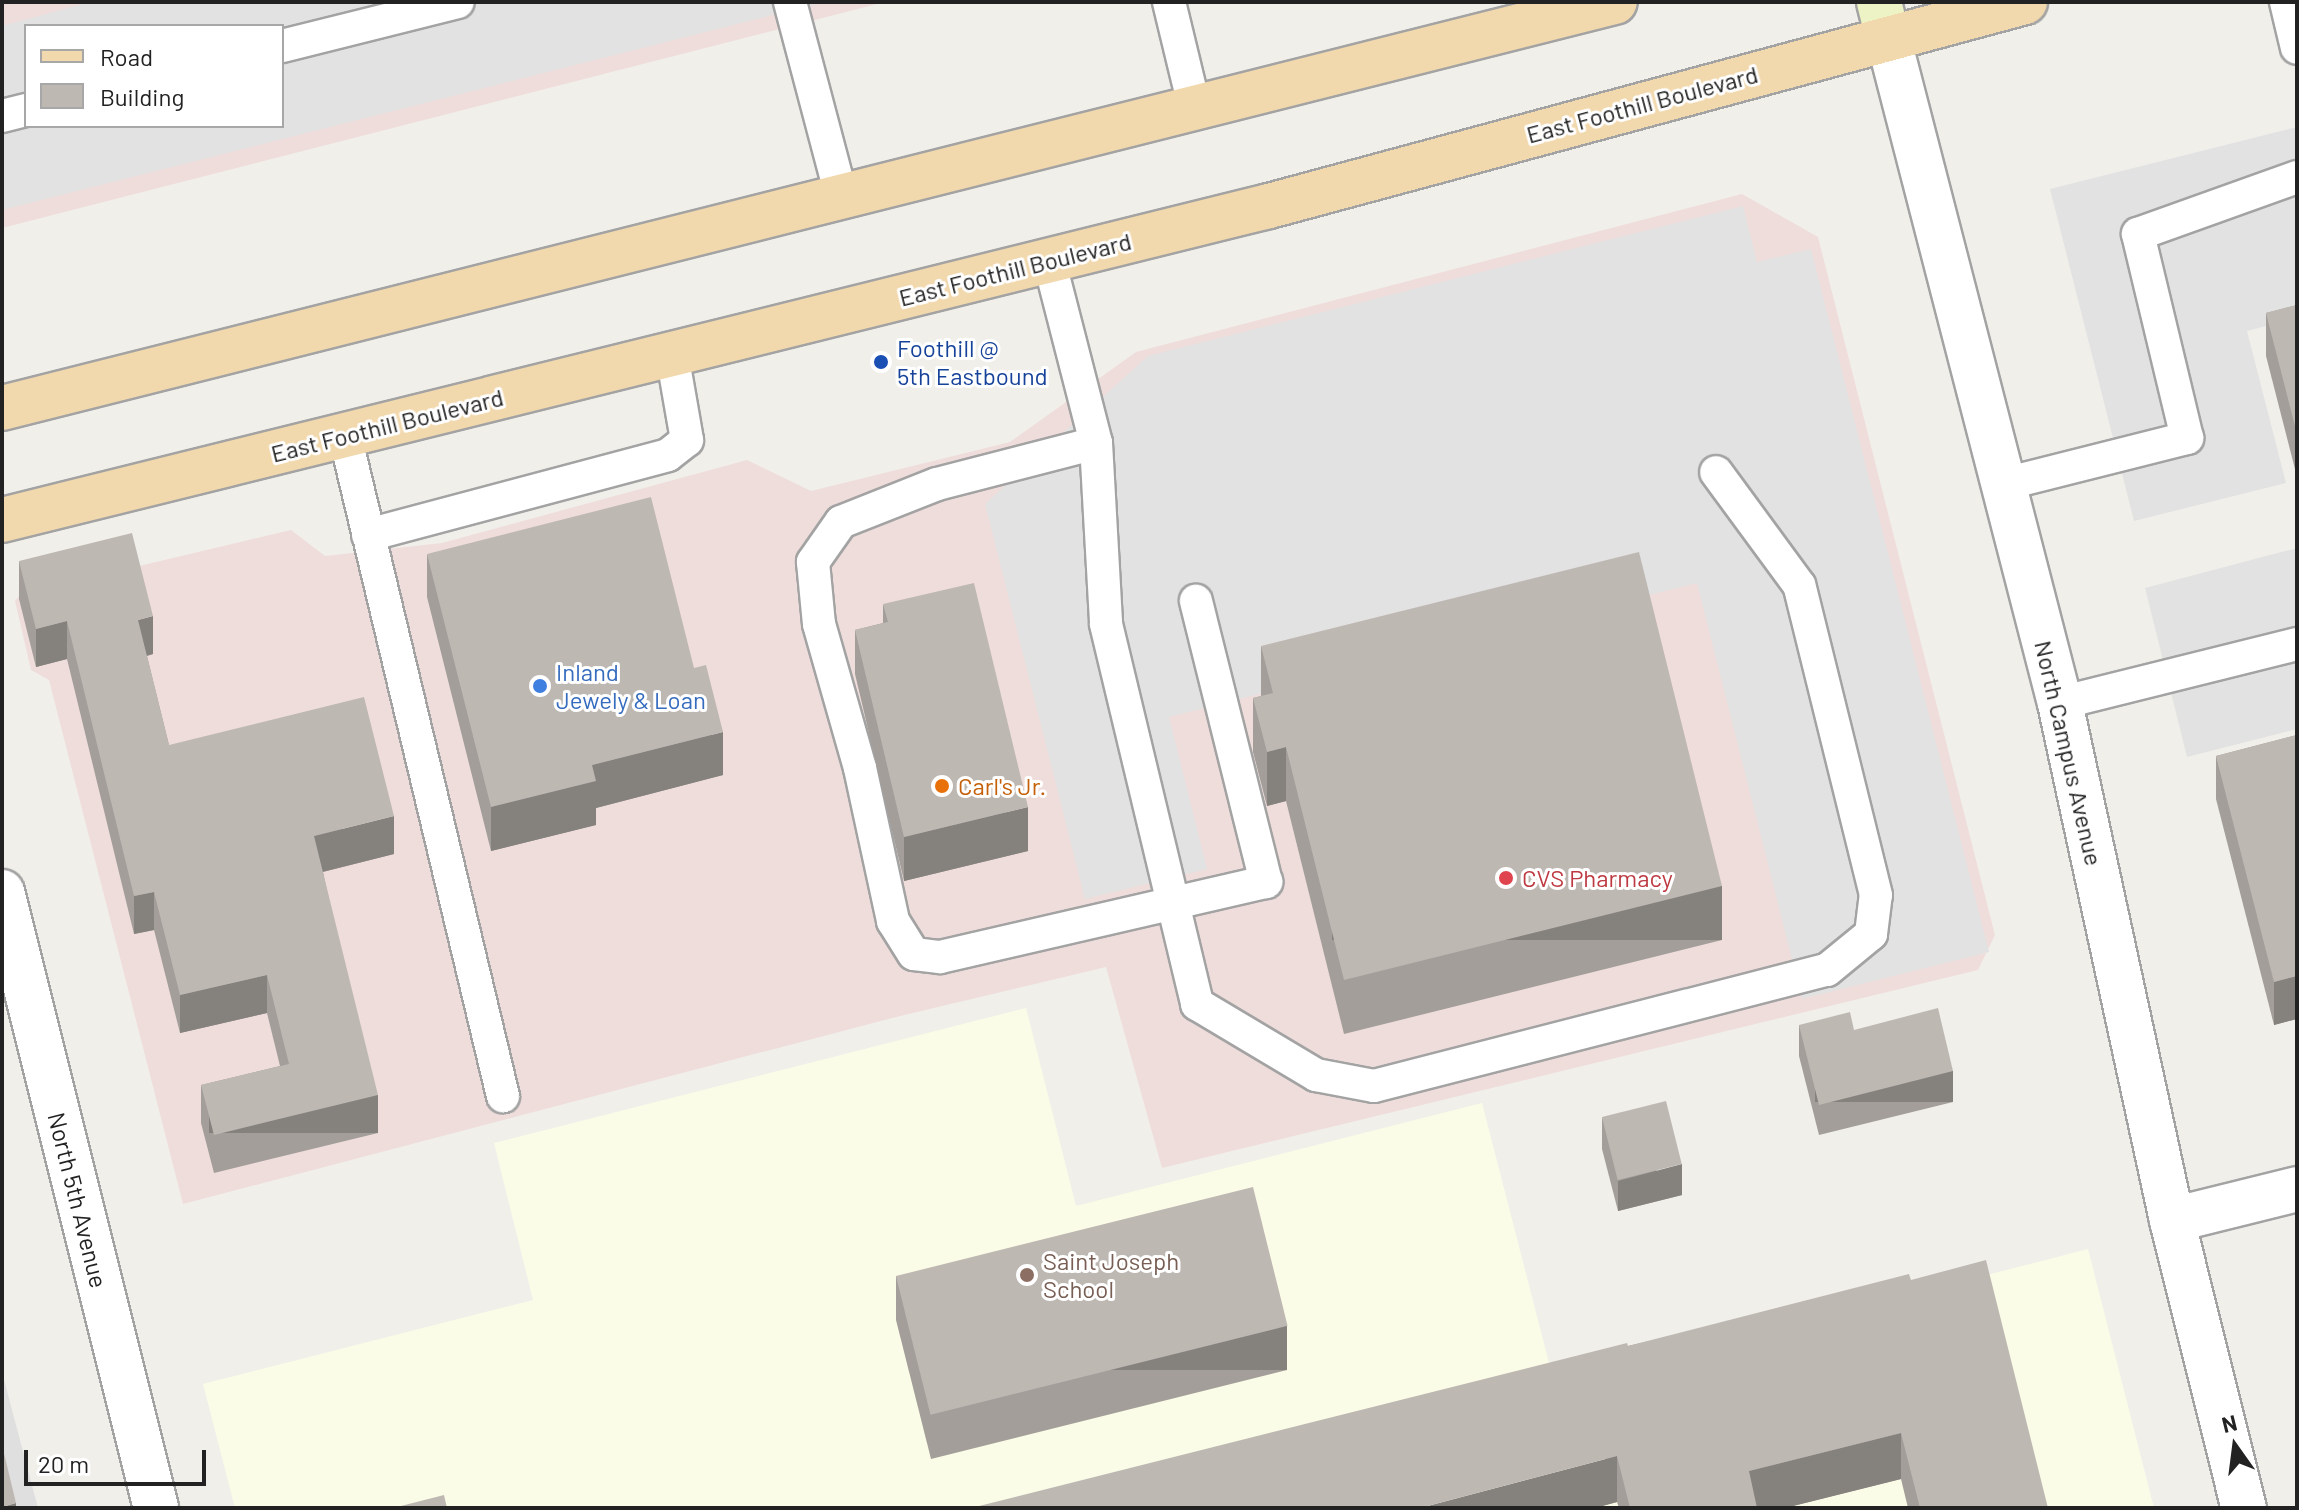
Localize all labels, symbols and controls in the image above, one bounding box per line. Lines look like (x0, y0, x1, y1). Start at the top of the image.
legend (24, 24, 284, 128)
text: Road (100, 42, 153, 71)
street label: East Foothill Boulevard (1523, 59, 1761, 149)
text: Building (100, 82, 184, 111)
street label: East Foothill Boulevard (896, 226, 1134, 312)
place label: Foothill @ 5th Eastbound (897, 334, 1048, 390)
marker: Foothill @ 5th Eastbound (872, 353, 890, 371)
street label: East Foothill Boulevard (268, 382, 506, 468)
street label: North Campus Avenue (2029, 638, 2109, 868)
place label: Inland Jewely & Loan (556, 658, 706, 714)
marker: Inland Jewely & Loan (531, 677, 549, 695)
place label: Carl's Jr. (958, 772, 1046, 800)
marker: Carl's Jr. (933, 777, 951, 795)
place label: CVS Pharmacy (1522, 864, 1673, 892)
marker: CVS Pharmacy (1497, 869, 1515, 887)
street label: North 5th Avenue (42, 1109, 114, 1291)
place label: Saint Joseph School (1043, 1247, 1179, 1303)
marker: Saint Joseph School (1018, 1266, 1036, 1284)
north arrow (2195, 1406, 2275, 1486)
text: N (2219, 1408, 2239, 1437)
scale bar (28, 1434, 210, 1484)
text: 20 m (38, 1449, 89, 1478)

